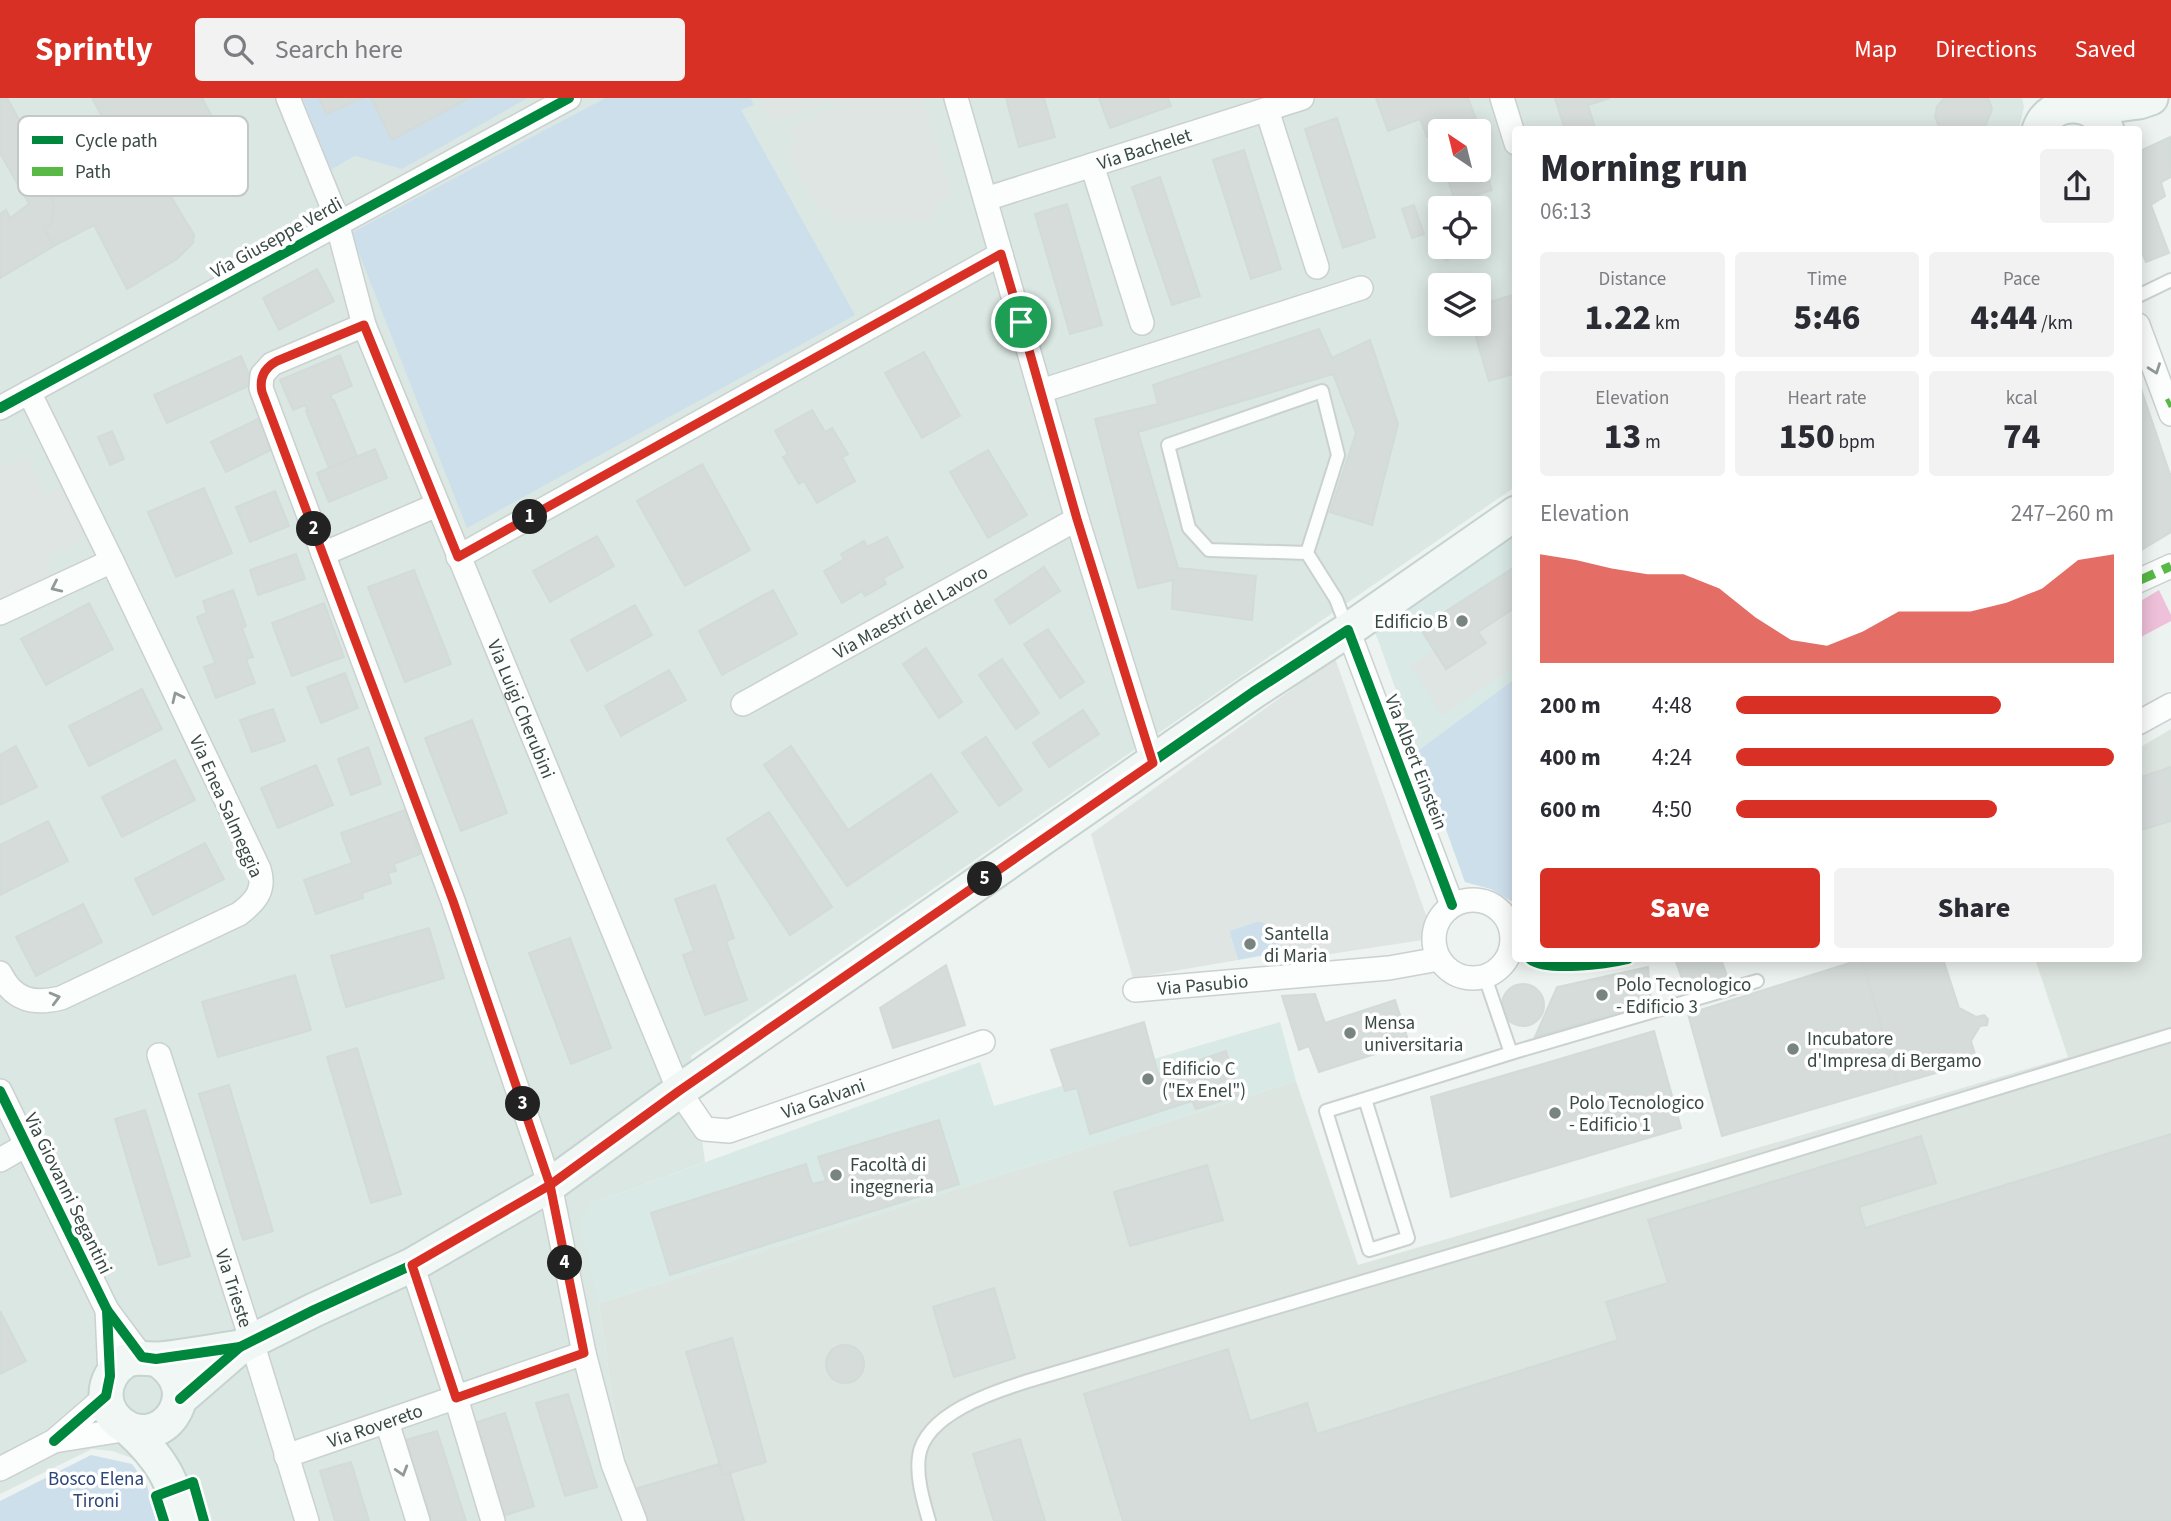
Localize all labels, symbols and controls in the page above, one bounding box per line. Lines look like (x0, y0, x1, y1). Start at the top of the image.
search box (195, 18, 685, 81)
text: Sprintly (35, 26, 153, 73)
icon: search (219, 30, 257, 68)
text: Search here (275, 31, 403, 68)
text: Map (1854, 32, 1897, 67)
text: Directions (1935, 32, 2037, 67)
text: Saved (2075, 32, 2136, 67)
legend (18, 116, 248, 196)
north arrow (1428, 119, 1491, 182)
map controls (1428, 119, 1491, 336)
street label: Via Bachelet (1094, 122, 1196, 178)
text: Cycle path (75, 128, 157, 155)
text: Morning run (1540, 142, 1748, 196)
button: share (2040, 149, 2114, 223)
text: Path (75, 159, 111, 186)
street label: Via Giuseppe Verdi (206, 191, 347, 286)
text: 06:13 (1540, 195, 1591, 228)
button: locate (1428, 196, 1491, 259)
text: Distance (1599, 266, 1666, 293)
text: Time (1807, 266, 1847, 293)
text: Pace (2003, 266, 2040, 293)
button: layers (1428, 273, 1491, 336)
pin (991, 292, 1051, 352)
text: 1.22 (1584, 293, 1651, 343)
text: 5:46 (1794, 293, 1860, 343)
text: 4:44 (1970, 293, 2037, 343)
icon: arrive (1002, 303, 1040, 341)
text: km (1651, 310, 1680, 337)
text: /km (2037, 310, 2073, 337)
one-way arrow (2147, 363, 2161, 375)
text: Elevation (1595, 385, 1669, 412)
text: Heart rate (1787, 385, 1866, 412)
text: kcal (2006, 385, 2038, 412)
text: 13 (1604, 412, 1641, 462)
text: 150 (1779, 412, 1835, 462)
text: 74 (2003, 412, 2040, 462)
text: m (1641, 429, 1661, 456)
text: bpm (1835, 429, 1875, 456)
text: Elevation (1540, 497, 1630, 530)
text: 247–260 m (2011, 497, 2114, 530)
pin: 1 (512, 500, 548, 534)
text: 1 (524, 503, 535, 530)
pin: 2 (296, 512, 332, 546)
text: 2 (308, 515, 319, 542)
street label: Via Maestri del Lavoro (829, 559, 993, 667)
one-way arrow (51, 579, 63, 593)
place label: Edificio B (1374, 609, 1448, 636)
marker: Edificio B (1454, 613, 1470, 629)
street label: Via Luigi Cherubini (480, 636, 561, 783)
text: 200 m (1540, 689, 1601, 722)
text: 4:48 (1652, 689, 1692, 722)
street label: Via Albert Einstein (1377, 691, 1454, 834)
one-way arrow (171, 692, 185, 704)
street label: Via Enea Salmeggia (182, 731, 269, 882)
text: 400 m (1540, 741, 1601, 774)
text: 4:24 (1652, 741, 1692, 774)
text: 600 m (1540, 793, 1601, 826)
text: 4:50 (1652, 793, 1692, 826)
pin: 5 (968, 862, 1002, 896)
text: 5 (979, 865, 990, 892)
button: Save (1540, 868, 1820, 948)
button: Share (1834, 868, 2114, 948)
place label: Santella di Maria (1264, 921, 1329, 970)
marker: Santella di Maria (1242, 936, 1258, 952)
street label: Via Pasubio (1156, 968, 1249, 1003)
place label: Polo Tecnologico - Edificio 3 (1616, 972, 1751, 1021)
marker: Polo Tecnologico - Edificio 3 (1594, 987, 1610, 1003)
one-way arrow (49, 992, 61, 1007)
place label: Mensa universitaria (1364, 1010, 1463, 1059)
marker: Mensa universitaria (1342, 1025, 1358, 1041)
place label: Incubatore d'Impresa di Bergamo (1807, 1026, 1982, 1075)
marker: Incubatore d'Impresa di Bergamo (1785, 1041, 1801, 1057)
place label: Edificio C ("Ex Enel") (1162, 1056, 1246, 1105)
marker: Edificio C ("Ex Enel") (1140, 1071, 1156, 1087)
street label: Via Galvani (778, 1072, 869, 1127)
pin: 3 (505, 1086, 540, 1122)
text: 3 (517, 1090, 528, 1117)
place label: Polo Tecnologico - Edificio 1 (1569, 1090, 1704, 1139)
marker: Polo Tecnologico - Edificio 1 (1547, 1105, 1563, 1121)
street label: Via Giovanni Segantini (17, 1108, 118, 1279)
place label: Facoltà di ingegneria (850, 1152, 934, 1201)
marker: Facoltà di ingegneria (828, 1167, 844, 1183)
street label: Via Trieste (208, 1246, 258, 1331)
pin: 4 (548, 1246, 582, 1280)
text: 4 (559, 1249, 570, 1276)
street label: Via Rovereto (324, 1398, 427, 1456)
one-way arrow (394, 1465, 409, 1477)
park label: Bosco Elena Tironi (48, 1466, 144, 1515)

